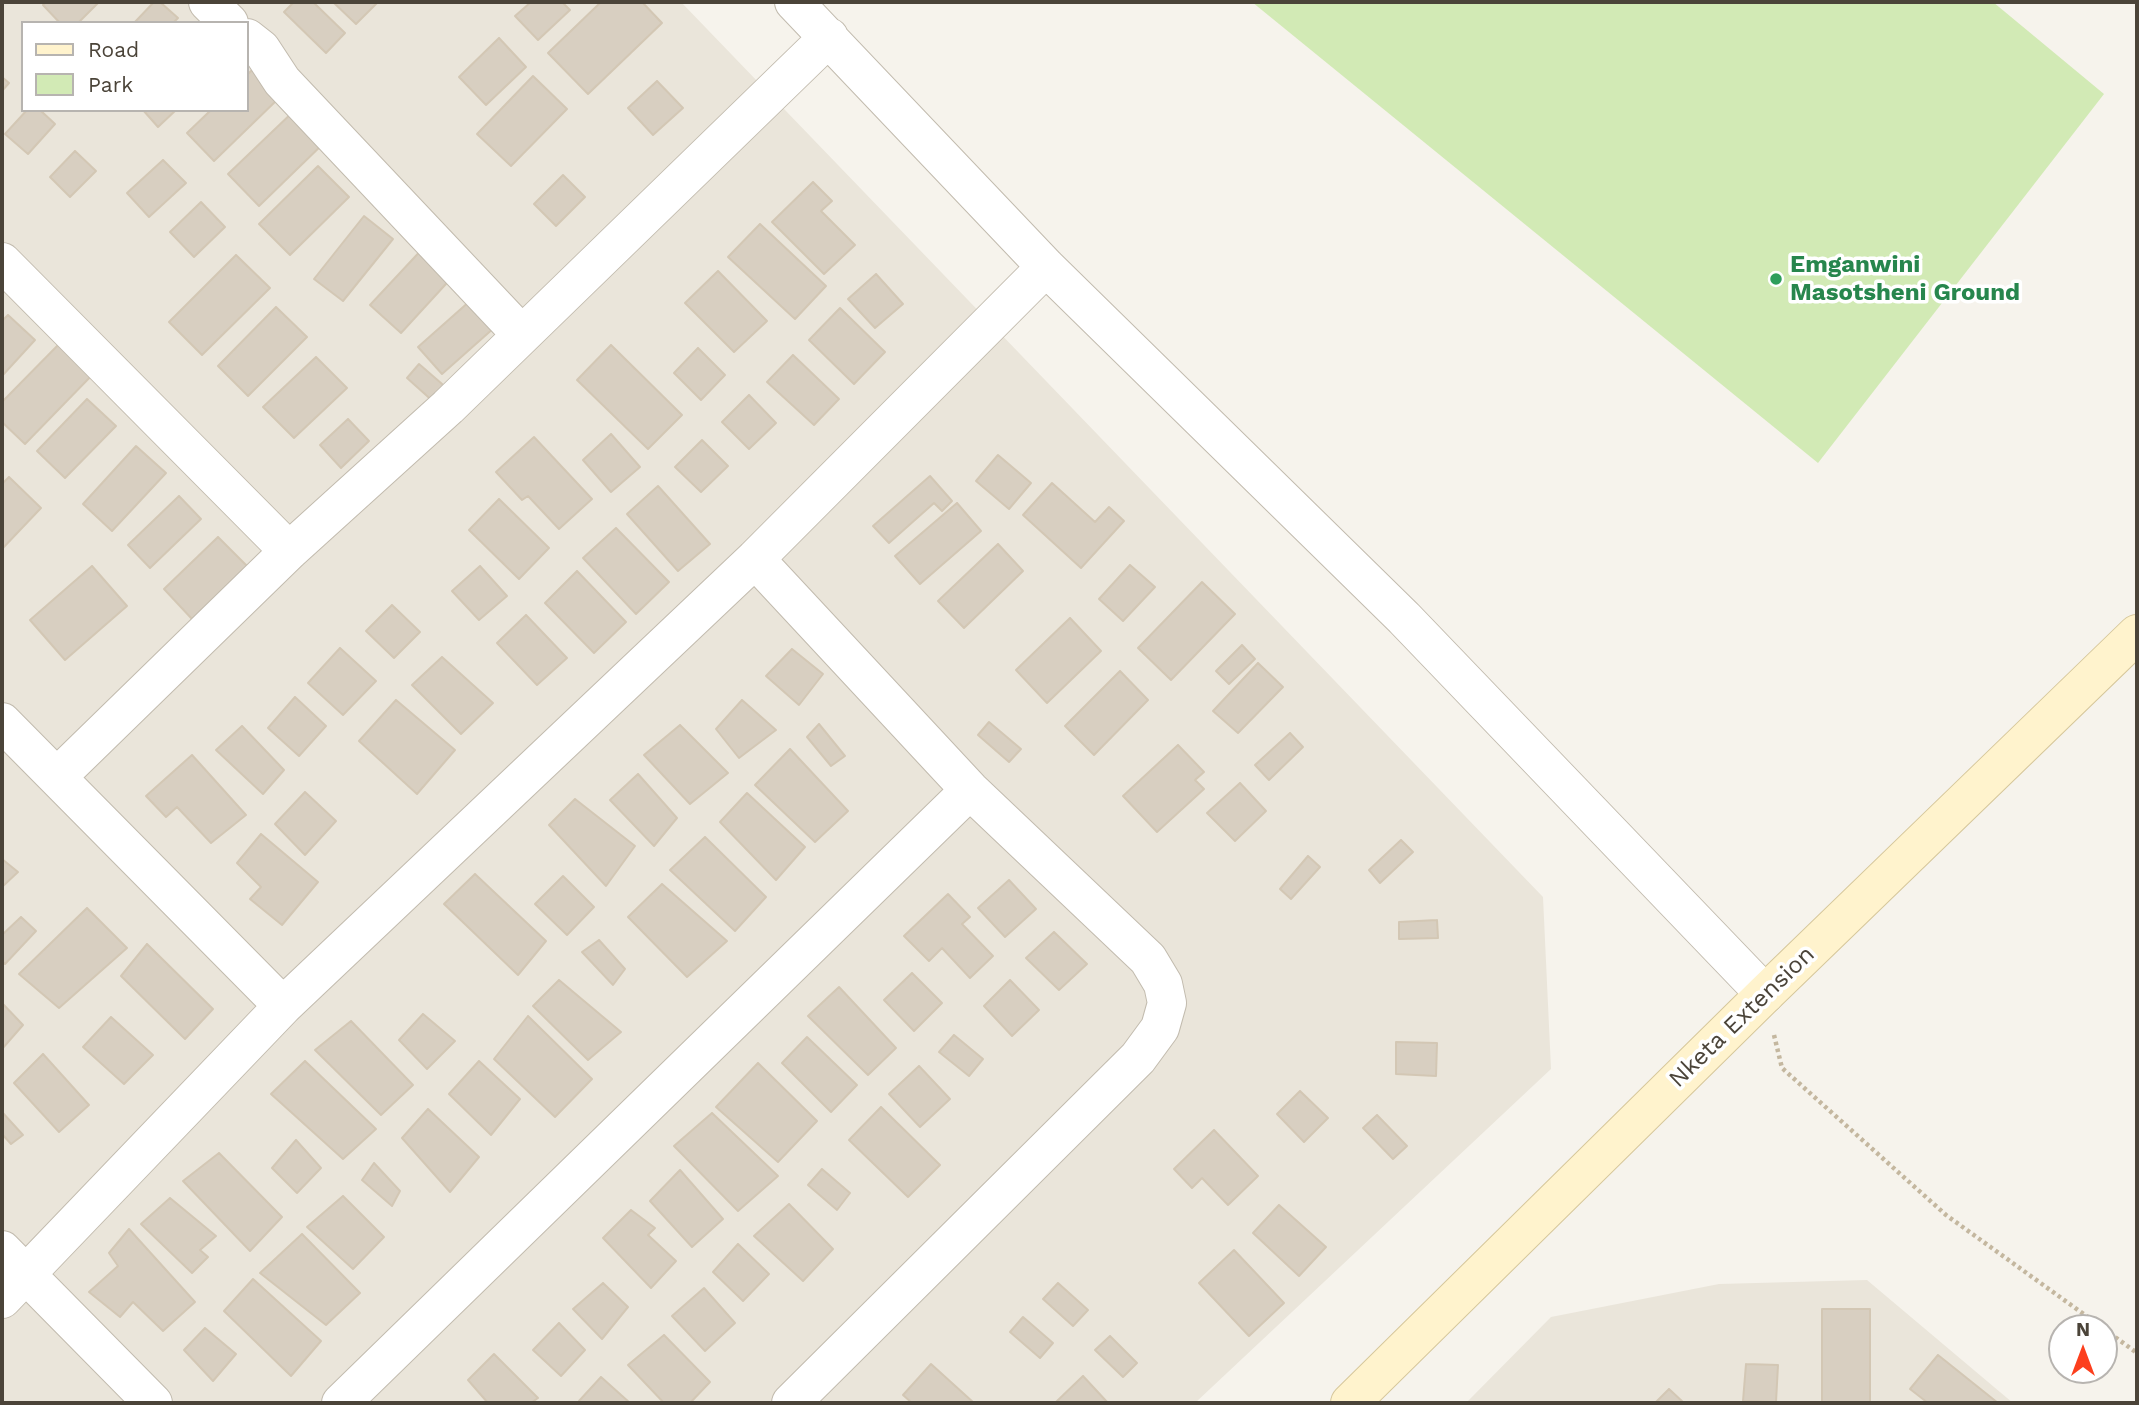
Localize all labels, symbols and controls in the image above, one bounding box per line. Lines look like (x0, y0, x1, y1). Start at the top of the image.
legend (21, 21, 248, 112)
text: Road (88, 37, 139, 62)
text: Park (88, 72, 133, 97)
place label: Emganwini Masotsheni Ground (1790, 251, 2020, 307)
marker: Emganwini Masotsheni Ground (1768, 271, 1784, 287)
street label: Nketa Extension (1663, 940, 1821, 1094)
north arrow (2048, 1314, 2118, 1384)
text: N (2076, 1318, 2090, 1341)

